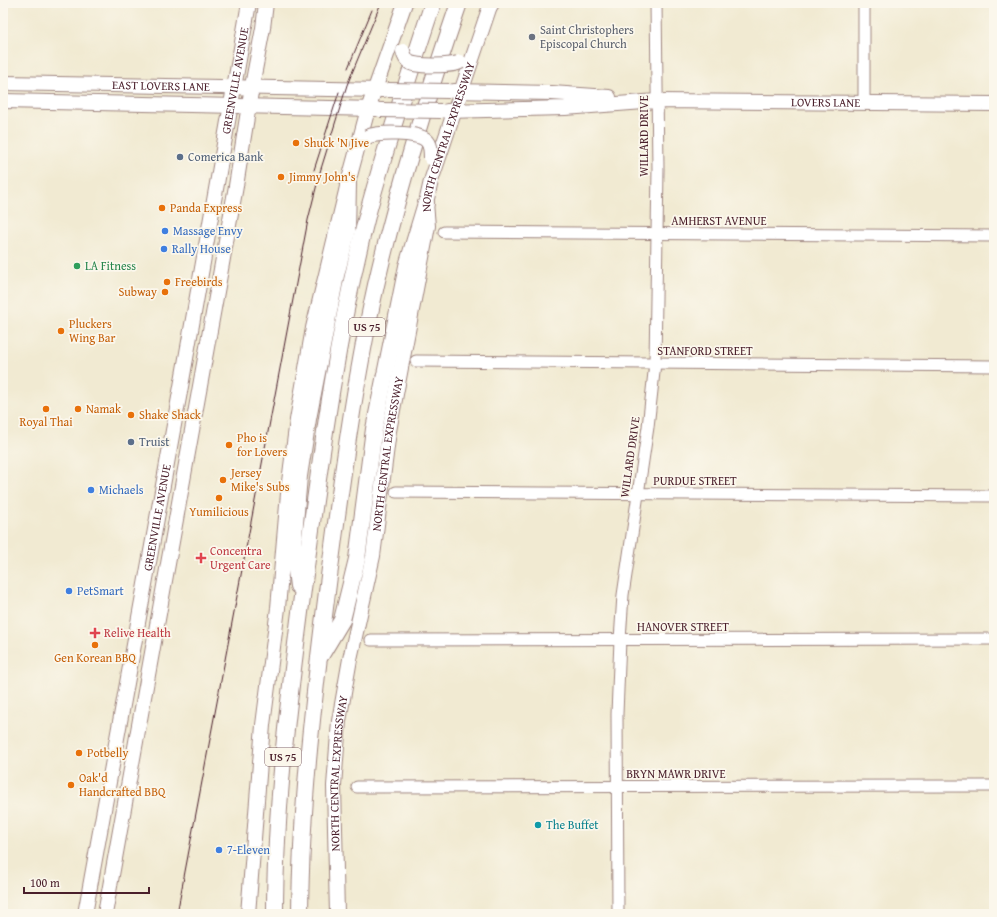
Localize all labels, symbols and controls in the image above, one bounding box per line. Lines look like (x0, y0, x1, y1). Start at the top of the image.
place label: Saint Christophers Episcopal Church (540, 21, 634, 52)
street label: GREENVILLE AVENUE (217, 26, 253, 135)
marker: Saint Christophers Episcopal Church (527, 32, 537, 42)
street label: NORTH CENTRAL EXPRESSWAY (417, 59, 479, 213)
street label: EAST LOVERS LANE (112, 76, 210, 95)
street label: LOVERS LANE (791, 93, 860, 111)
street label: WILLARD DRIVE (635, 95, 652, 177)
place label: Shuck 'N Jive (304, 134, 369, 151)
marker: Shuck 'N Jive (291, 138, 301, 148)
place label: Comerica Bank (188, 148, 264, 165)
marker: Comerica Bank (175, 152, 185, 162)
place label: Jimmy John's (287, 168, 356, 185)
marker: Jimmy John's (276, 172, 286, 182)
place label: Panda Express (170, 199, 242, 216)
marker: Panda Express (157, 203, 167, 213)
street label: AMHERST AVENUE (671, 212, 767, 229)
place label: Massage Envy (173, 222, 243, 239)
marker: Massage Envy (160, 226, 170, 236)
place label: Rally House (172, 240, 231, 257)
marker: Rally House (159, 244, 169, 254)
place label: LA Fitness (85, 257, 136, 274)
marker: LA Fitness (72, 261, 82, 271)
place label: Freebirds (175, 273, 223, 290)
marker: Freebirds (162, 277, 172, 287)
place label: Subway (118, 283, 157, 300)
marker: Subway (160, 287, 170, 297)
place label: Pluckers Wing Bar (69, 315, 115, 346)
road number: US 75 (349, 318, 385, 336)
marker: Pluckers Wing Bar (56, 326, 66, 336)
street label: STANFORD STREET (657, 342, 753, 359)
street label: NORTH CENTRAL EXPRESSWAY (367, 375, 407, 532)
place label: Namak (86, 400, 122, 417)
marker: Royal Thai (41, 404, 51, 414)
marker: Namak (73, 404, 83, 414)
place label: Shake Shack (139, 406, 202, 423)
marker: Shake Shack (126, 410, 136, 420)
place label: Royal Thai (19, 413, 73, 430)
street label: WILLARD DRIVE (615, 415, 644, 498)
place label: Pho is for Lovers (237, 429, 288, 460)
place label: Truist (139, 433, 170, 450)
marker: Truist (126, 437, 136, 447)
marker: Pho is for Lovers (224, 440, 234, 450)
street label: GREENVILLE AVENUE (139, 463, 175, 572)
place label: Jersey Mike's Subs (229, 464, 290, 495)
street label: PURDUE STREET (653, 472, 737, 489)
marker: Jersey Mike's Subs (218, 475, 228, 485)
place label: Michaels (99, 481, 144, 498)
marker: Michaels (86, 485, 96, 495)
marker: Yumilicious (214, 493, 224, 503)
place label: Yumilicious (189, 503, 249, 520)
place label: Concentra Urgent Care (210, 542, 271, 573)
marker: Concentra Urgent Care (195, 552, 207, 564)
place label: PetSmart (77, 582, 125, 599)
marker: PetSmart (64, 586, 74, 596)
street label: HANOVER STREET (637, 618, 729, 635)
place label: Relive Health (104, 624, 171, 641)
marker: Relive Health (89, 627, 101, 639)
marker: Gen Korean BBQ (90, 640, 100, 650)
place label: Gen Korean BBQ (54, 649, 137, 666)
street label: NORTH CENTRAL EXPRESSWAY (325, 694, 351, 851)
place label: Potbelly (87, 744, 128, 761)
marker: Potbelly (74, 748, 84, 758)
road number: US 75 (265, 748, 301, 766)
street label: BRYN MAWR DRIVE (626, 765, 726, 782)
place label: Oak'd Handcrafted BBQ (79, 769, 166, 800)
marker: Oak'd Handcrafted BBQ (66, 780, 76, 790)
place label: The Buffet (546, 816, 599, 833)
marker: The Buffet (533, 820, 543, 830)
place label: 7-Eleven (227, 841, 270, 858)
marker: 7-Eleven (214, 845, 224, 855)
scale bar (24, 869, 149, 895)
text: 100 m (30, 874, 60, 891)

